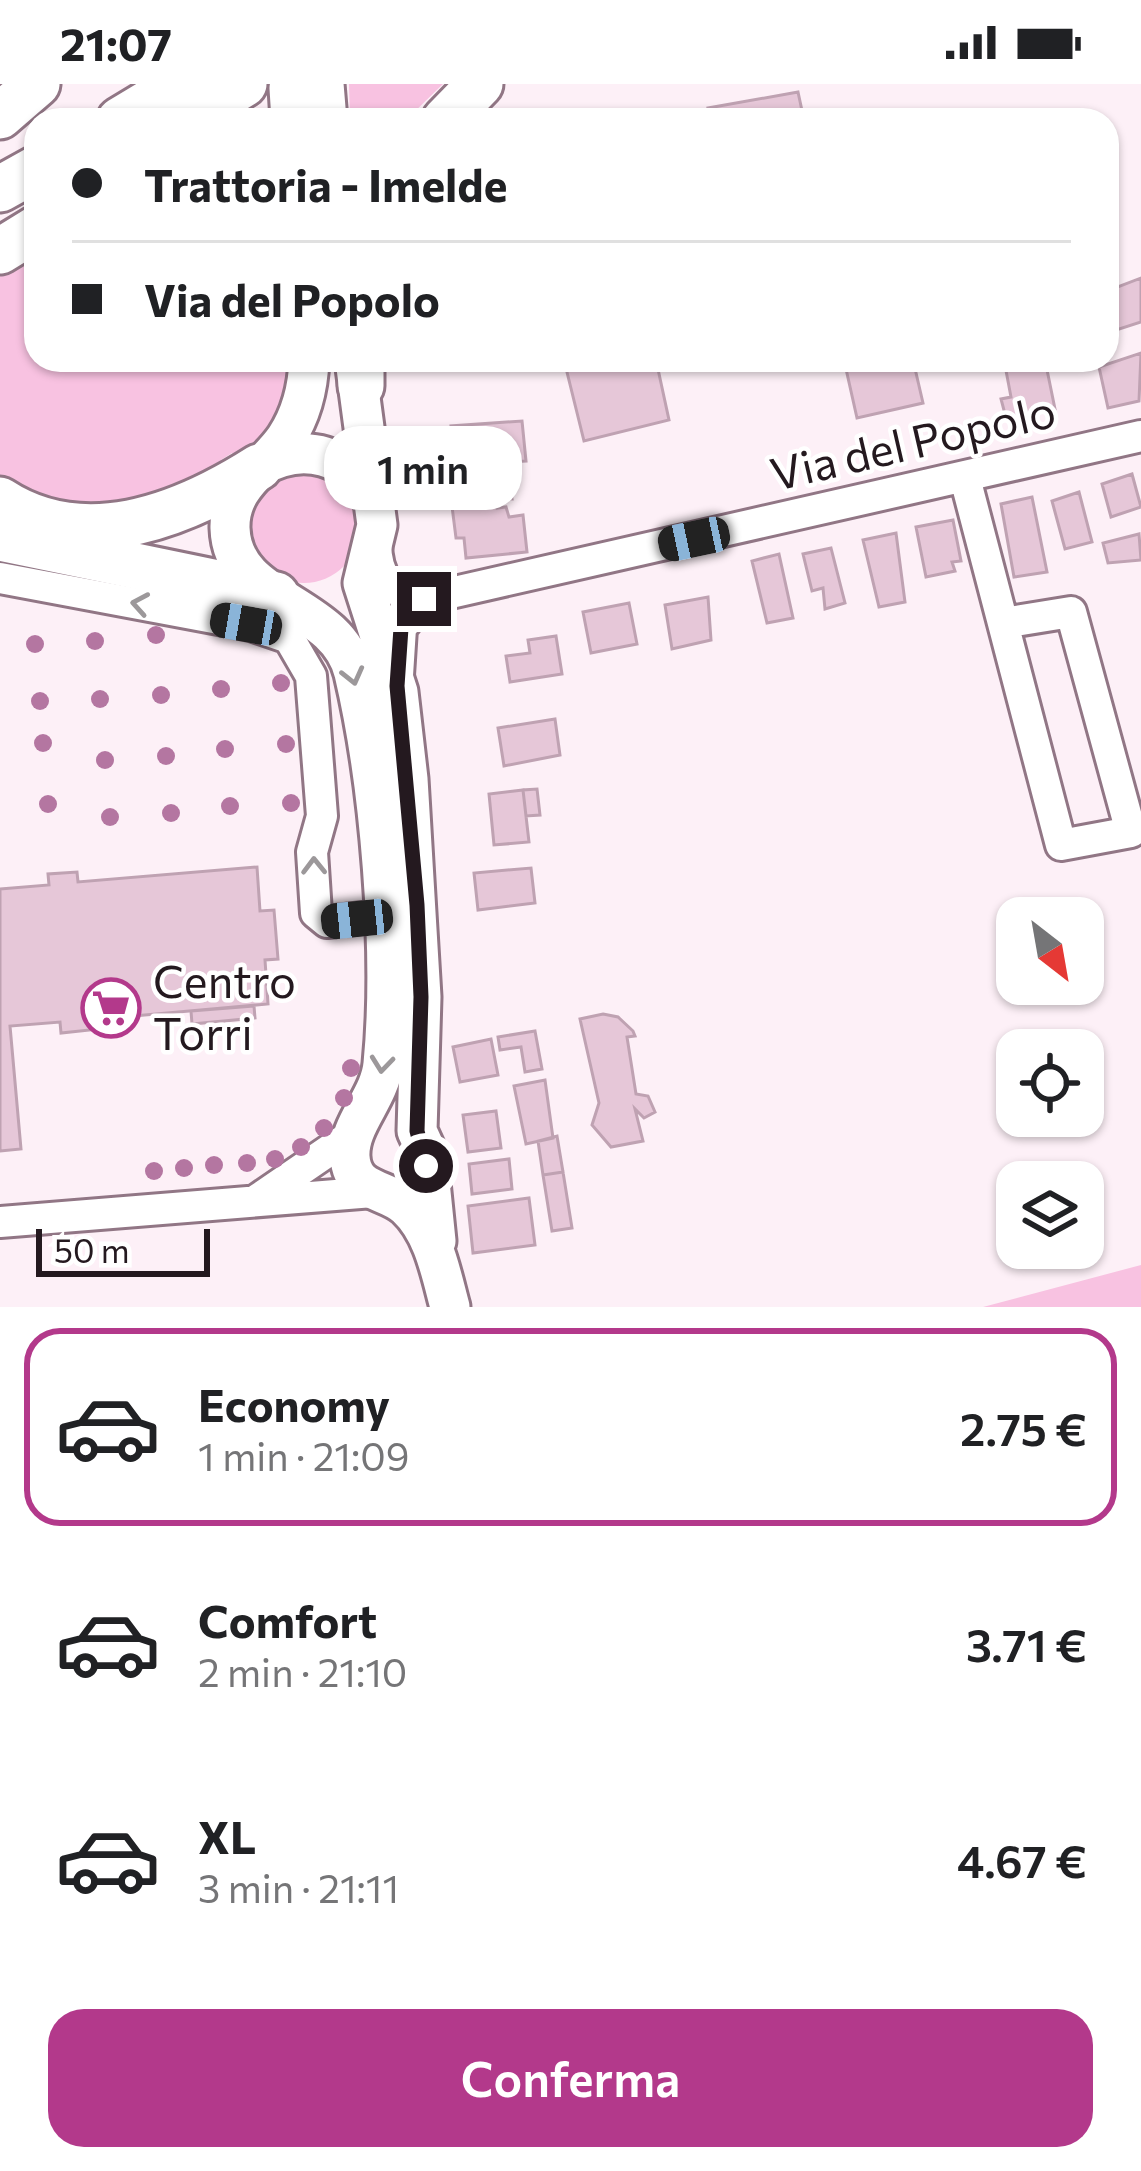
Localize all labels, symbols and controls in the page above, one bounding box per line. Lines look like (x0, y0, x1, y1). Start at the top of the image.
text: 21:07 (60, 15, 172, 70)
text: Trattoria - Imelde (144, 156, 507, 211)
text: Via del Popolo (144, 271, 440, 326)
street label: Via del Popolo (765, 381, 1060, 500)
callout: 1 min (325, 425, 523, 509)
text: 1 min (377, 444, 469, 492)
car (655, 514, 733, 564)
route end (397, 572, 451, 626)
one-way arrow (131, 593, 151, 618)
car (207, 600, 285, 648)
one-way arrow (339, 665, 364, 686)
one-way arrow (301, 856, 327, 874)
car (319, 897, 395, 941)
north arrow (996, 897, 1104, 1005)
map controls (996, 897, 1104, 1269)
place label: Centro Torri (153, 952, 296, 1059)
supermarket icon: Centro Torri (80, 977, 142, 1039)
button: locate (996, 1029, 1104, 1137)
one-way arrow (369, 1054, 395, 1074)
route start (399, 1139, 453, 1193)
button: layers (996, 1161, 1104, 1269)
scale bar (36, 1223, 210, 1276)
text: 50 m (54, 1229, 130, 1270)
icon: car (54, 1373, 162, 1481)
text: Economy (198, 1376, 390, 1431)
text: 2.75 € (960, 1400, 1087, 1455)
text: 1 min · 21:09 (198, 1431, 409, 1479)
icon: car (54, 1589, 162, 1697)
text: Comfort (198, 1592, 377, 1647)
text: 3.71 € (966, 1616, 1087, 1671)
text: 2 min · 21:10 (198, 1647, 407, 1695)
icon: car (54, 1805, 162, 1913)
text: XL (198, 1808, 256, 1863)
text: 4.67 € (957, 1832, 1087, 1887)
text: 3 min · 21:11 (198, 1863, 399, 1911)
button: Conferma (48, 2009, 1093, 2147)

